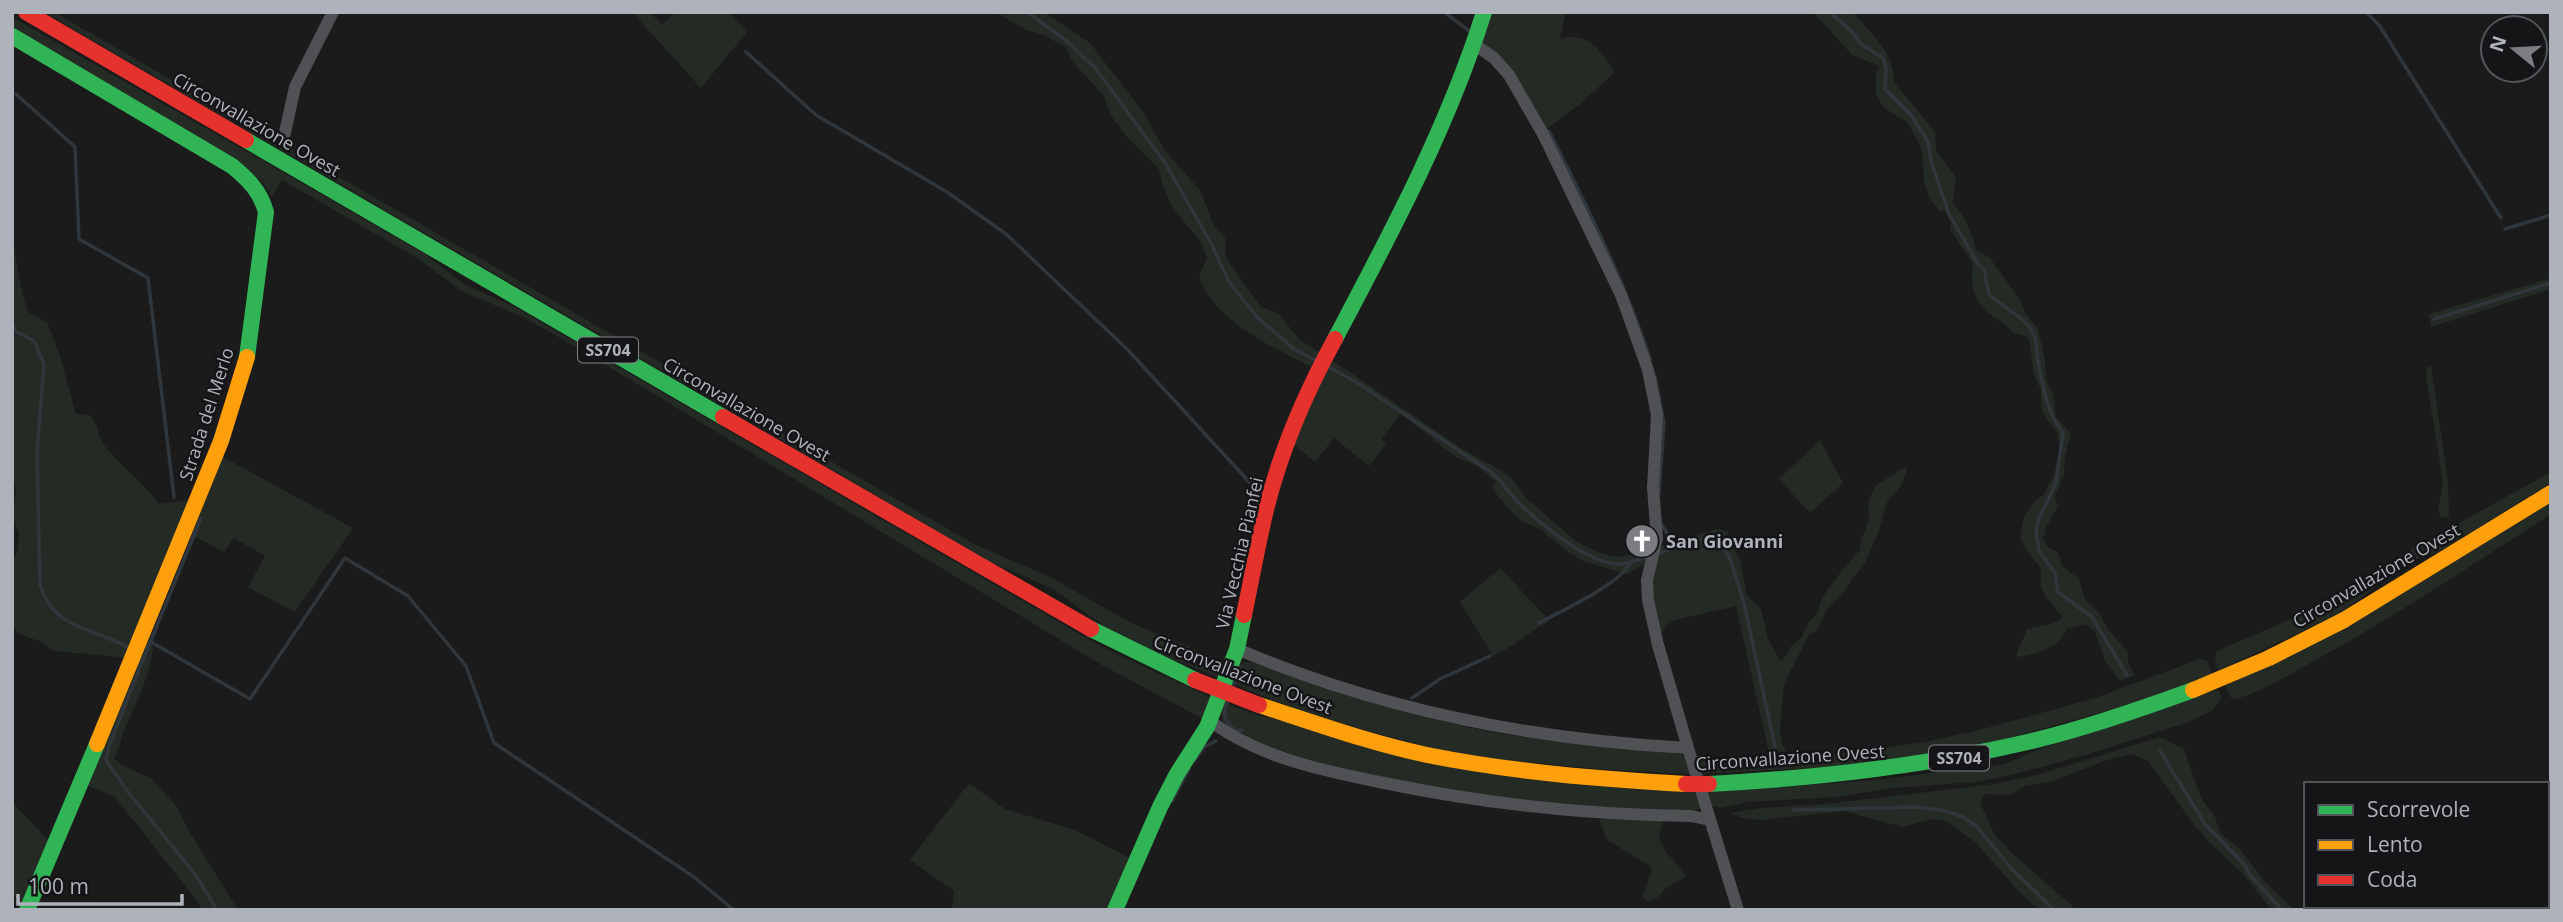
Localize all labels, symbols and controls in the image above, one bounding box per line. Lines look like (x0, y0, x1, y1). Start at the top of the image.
north arrow (2479, 14, 2549, 84)
text: N (2483, 32, 2513, 55)
street label: Circonvallazione Ovest (169, 66, 345, 182)
road number: SS704 (578, 338, 638, 362)
street label: Strada del Merlo (173, 344, 239, 484)
street label: Circonvallazione Ovest (659, 351, 835, 467)
street label: Via Vecchia Pianfei (1210, 475, 1268, 631)
street label: Circonvallazione Ovest (2288, 517, 2464, 633)
church icon: San Giovanni (1623, 522, 1661, 560)
place label: San Giovanni (1666, 529, 1783, 553)
street label: Circonvallazione Ovest (1150, 629, 1336, 719)
street label: Circonvallazione Ovest (1695, 738, 1885, 776)
road number: SS704 (1929, 746, 1989, 771)
legend (2304, 782, 2549, 908)
text: Scorrevole (2367, 795, 2470, 823)
text: Lento (2367, 830, 2423, 858)
scale bar (18, 862, 182, 906)
text: Coda (2367, 865, 2417, 893)
text: 100 m (28, 872, 89, 900)

